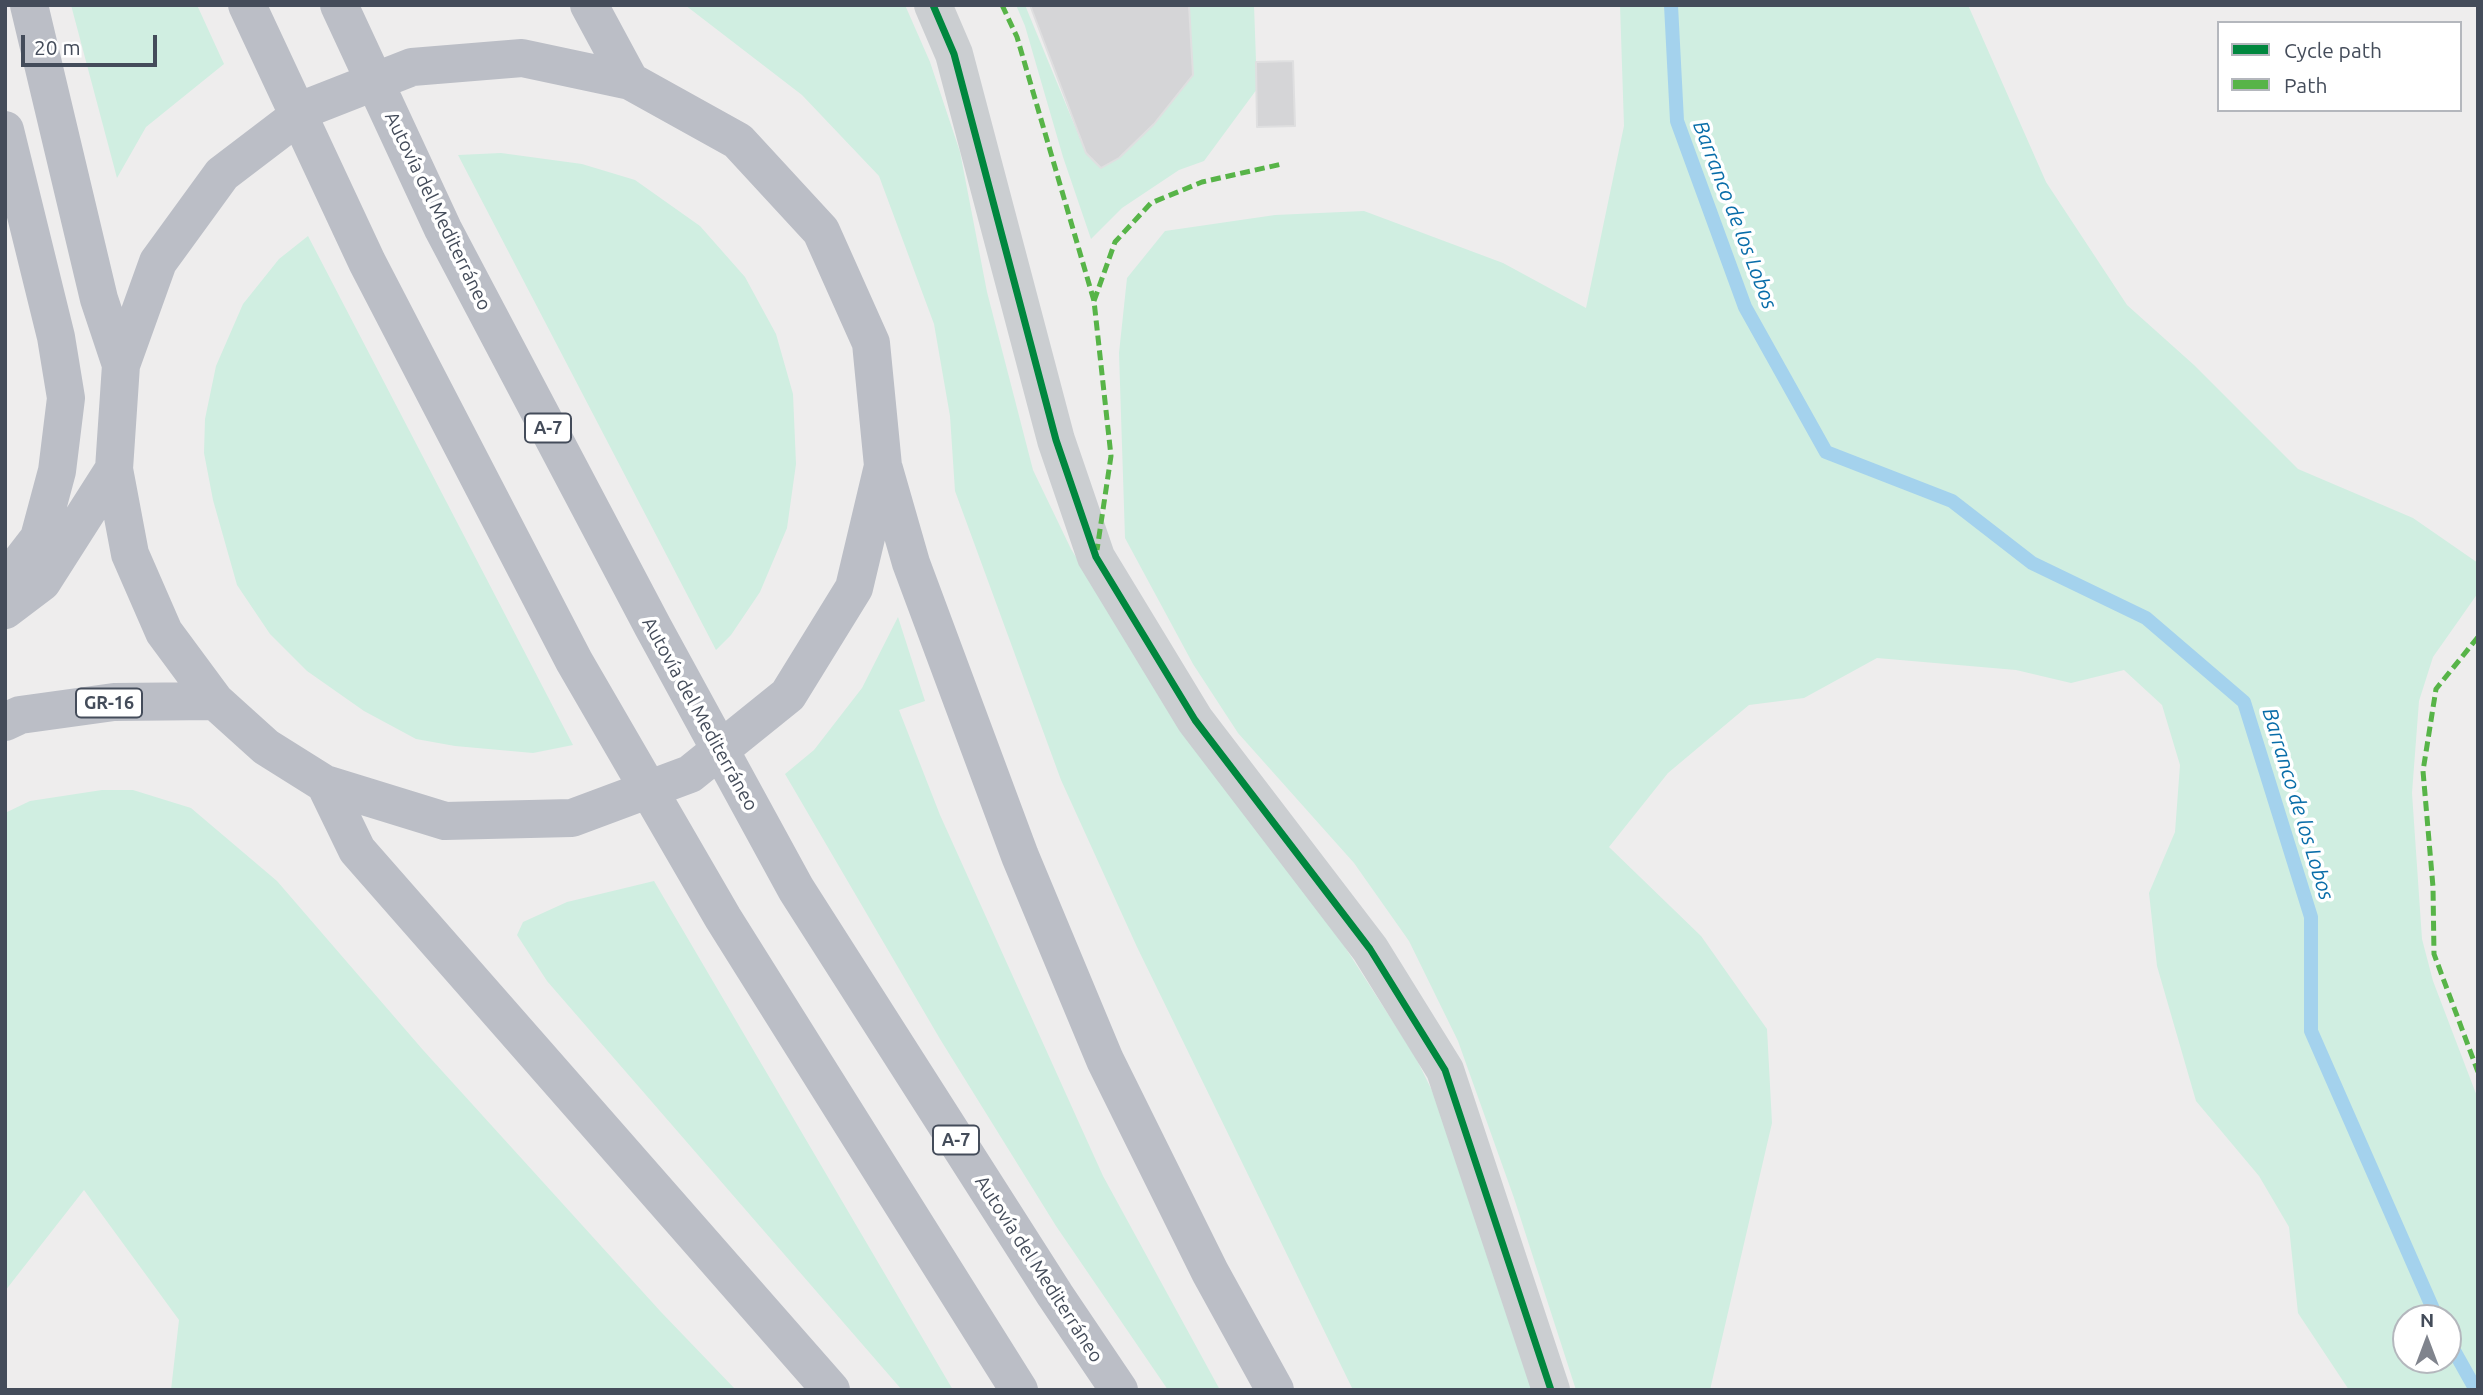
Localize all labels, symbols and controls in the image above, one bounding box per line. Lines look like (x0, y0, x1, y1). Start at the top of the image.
scale bar (24, 21, 161, 65)
legend (2217, 21, 2462, 112)
text: 20 m (34, 35, 81, 59)
text: Cycle path (2284, 38, 2382, 62)
text: Path (2284, 73, 2327, 97)
street label: Autovía del Mediterráneo (380, 108, 496, 314)
water label: Barranco de los Lobos (1687, 117, 1783, 313)
road number: A-7 (525, 414, 571, 442)
street label: Autovía del Mediterráneo (637, 613, 763, 815)
road number: GR-16 (76, 688, 142, 718)
water label: Barranco de los Lobos (2257, 705, 2339, 903)
road number: A-7 (933, 1126, 979, 1154)
street label: Autovía del Mediterráneo (970, 1171, 1108, 1367)
north arrow (2392, 1304, 2462, 1374)
text: N (2420, 1309, 2434, 1331)

